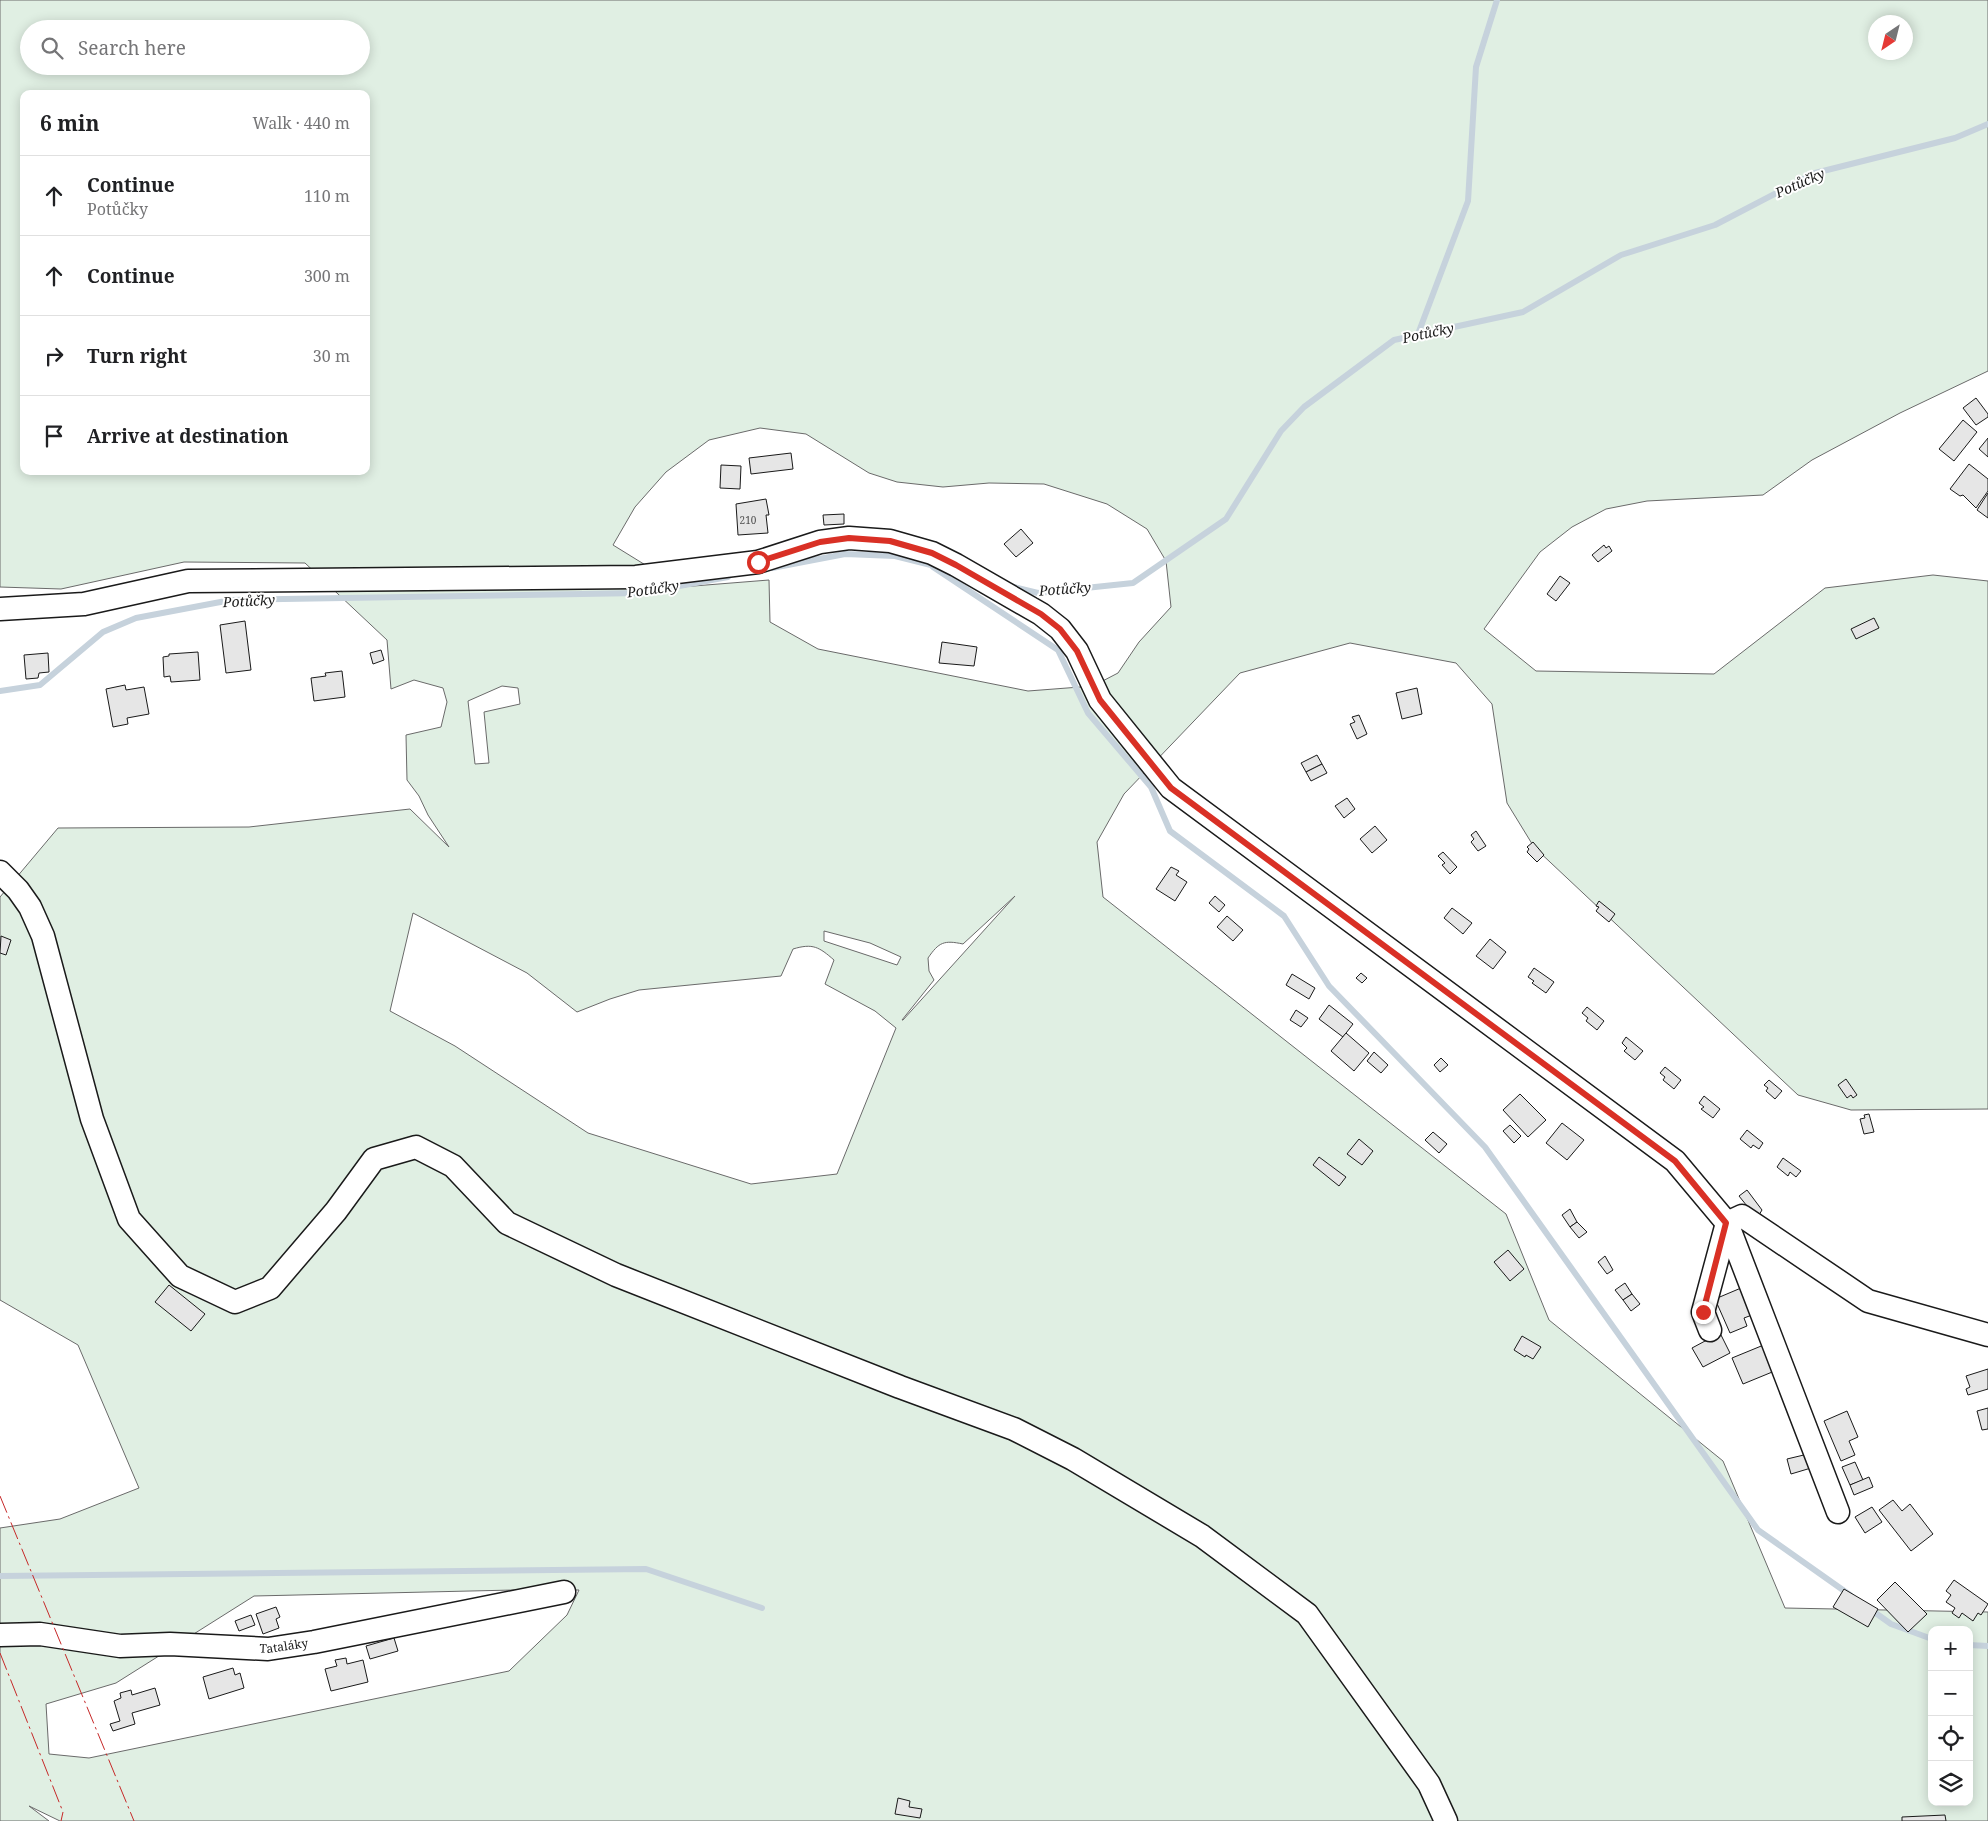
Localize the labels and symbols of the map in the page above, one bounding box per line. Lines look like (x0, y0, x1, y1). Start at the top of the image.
north arrow (1868, 15, 1913, 60)
water label: Potůčky (1771, 163, 1828, 202)
water label: Potůčky (1399, 318, 1456, 347)
house number: 210 (740, 513, 757, 527)
route start (747, 551, 770, 574)
water label: Potůčky (625, 575, 680, 602)
water label: Potůčky (1037, 577, 1092, 600)
water label: Potůčky (221, 590, 276, 611)
route end (1692, 1301, 1715, 1324)
street label: Tataláky (259, 1634, 309, 1657)

